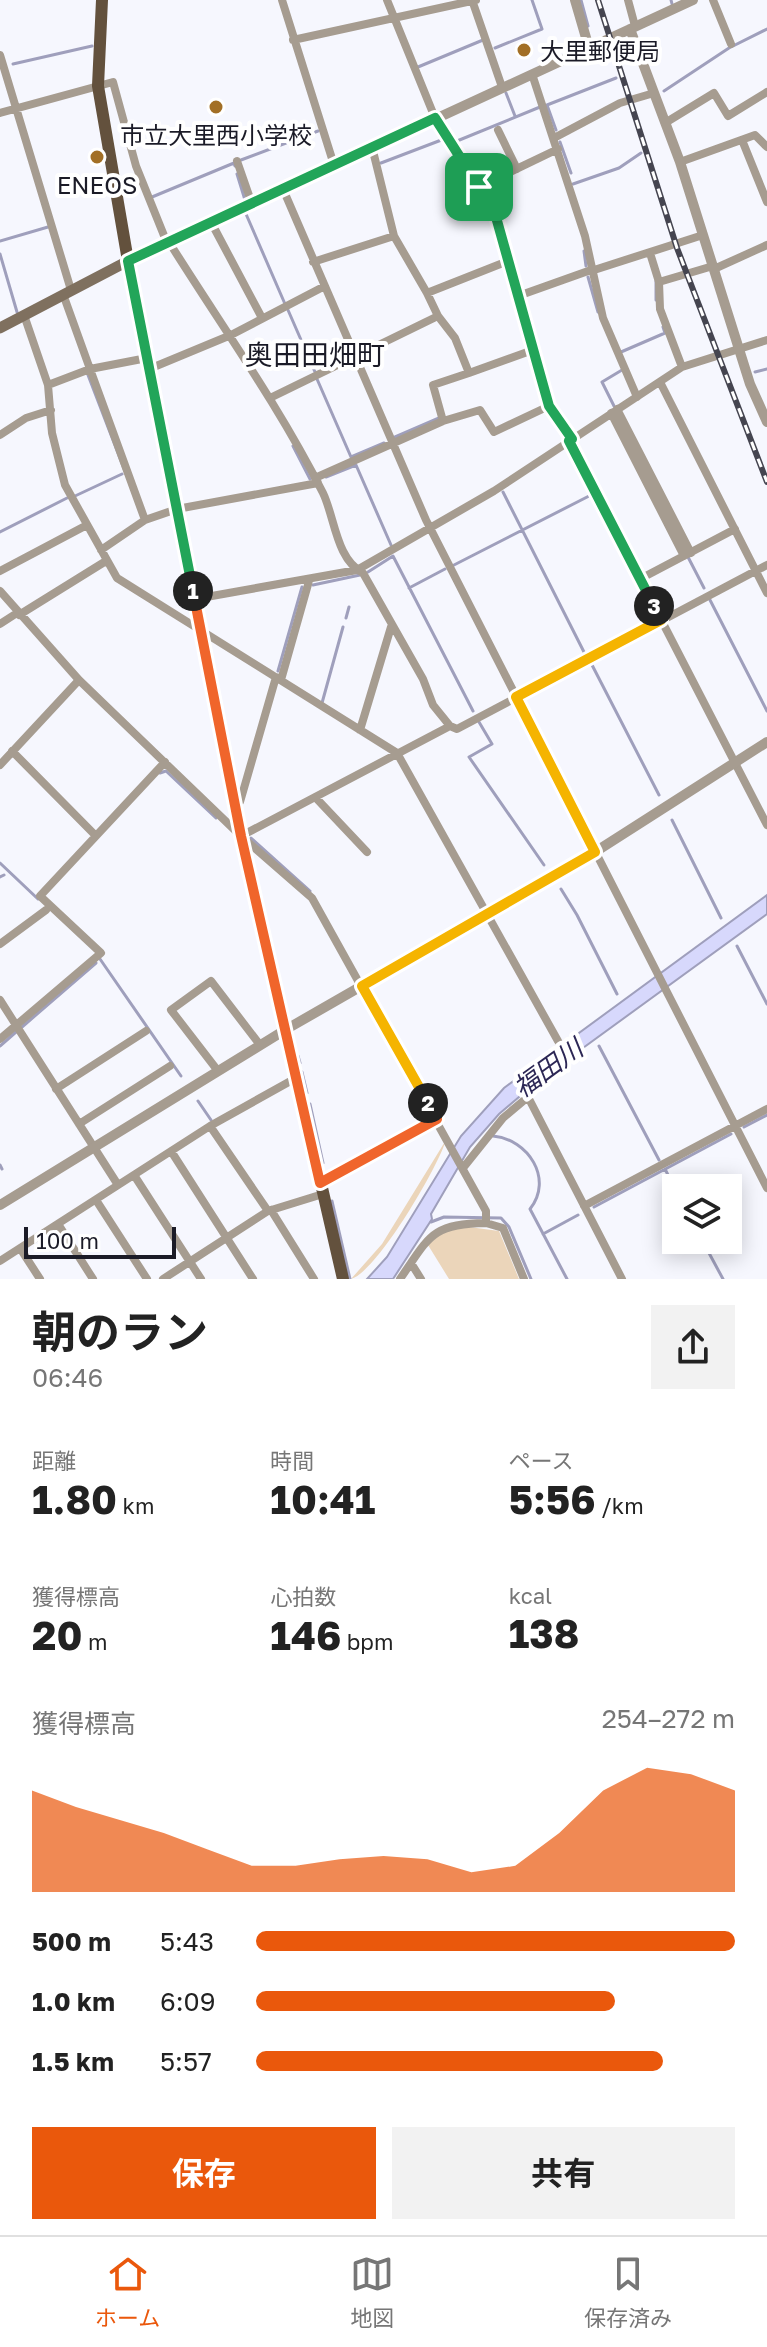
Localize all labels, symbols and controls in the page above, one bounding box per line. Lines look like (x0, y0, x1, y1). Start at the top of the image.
place label: 大里郵便局 (540, 36, 660, 65)
marker: 大里郵便局 (515, 41, 533, 59)
marker: 市立大里西小学校 (207, 98, 225, 116)
place label: 市立大里西小学校 (120, 120, 312, 149)
marker: ENEOS (88, 148, 106, 166)
pin (445, 153, 513, 221)
icon: arrive (457, 165, 501, 209)
place label: ENEOS (57, 170, 137, 199)
district label: 奥田田畑町 (245, 338, 385, 371)
pin: 1 (173, 571, 213, 611)
text: 1 (187, 577, 199, 604)
pin: 3 (634, 586, 674, 626)
text: 3 (647, 592, 661, 619)
water label: 福田川 (507, 1031, 591, 1103)
pin: 2 (408, 1083, 448, 1123)
text: 2 (421, 1089, 435, 1116)
map controls (662, 1174, 742, 1254)
button: layers (662, 1174, 742, 1254)
scale bar (24, 1223, 176, 1259)
text: 100 m (36, 1227, 99, 1254)
text: 朝のラン (32, 1305, 208, 1358)
button: share (651, 1305, 735, 1389)
text: 06:46 (32, 1362, 103, 1393)
text: 距離 (32, 1447, 76, 1474)
text: 時間 (270, 1447, 314, 1474)
text: ペース (509, 1447, 574, 1474)
text: 1.80 (32, 1475, 117, 1523)
text: 10:41 (270, 1475, 375, 1523)
text: 5:56 (509, 1475, 596, 1523)
text: km (117, 1492, 154, 1519)
text: /km (596, 1492, 644, 1519)
text: kcal (509, 1582, 552, 1609)
text: 獲得標高 (32, 1583, 120, 1610)
text: 心拍数 (270, 1583, 336, 1610)
text: 138 (509, 1609, 579, 1657)
text: 20 (32, 1611, 82, 1659)
text: 146 (270, 1611, 341, 1659)
text: m (82, 1628, 107, 1655)
text: bpm (341, 1628, 393, 1655)
text: 254–272 m (602, 1703, 735, 1734)
text: 獲得標高 (32, 1708, 136, 1739)
text: 500 m (32, 1926, 111, 1957)
text: 5:43 (160, 1926, 214, 1957)
text: 1.0 km (32, 1986, 115, 2017)
text: 6:09 (160, 1986, 215, 2017)
text: 1.5 km (32, 2046, 114, 2077)
text: 5:57 (160, 2046, 212, 2077)
button: 保存 (32, 2127, 376, 2219)
button: 共有 (392, 2127, 735, 2219)
tab: ホーム (95, 2252, 160, 2332)
tab: 地図 (350, 2252, 394, 2332)
tab: 保存済み (584, 2252, 672, 2332)

